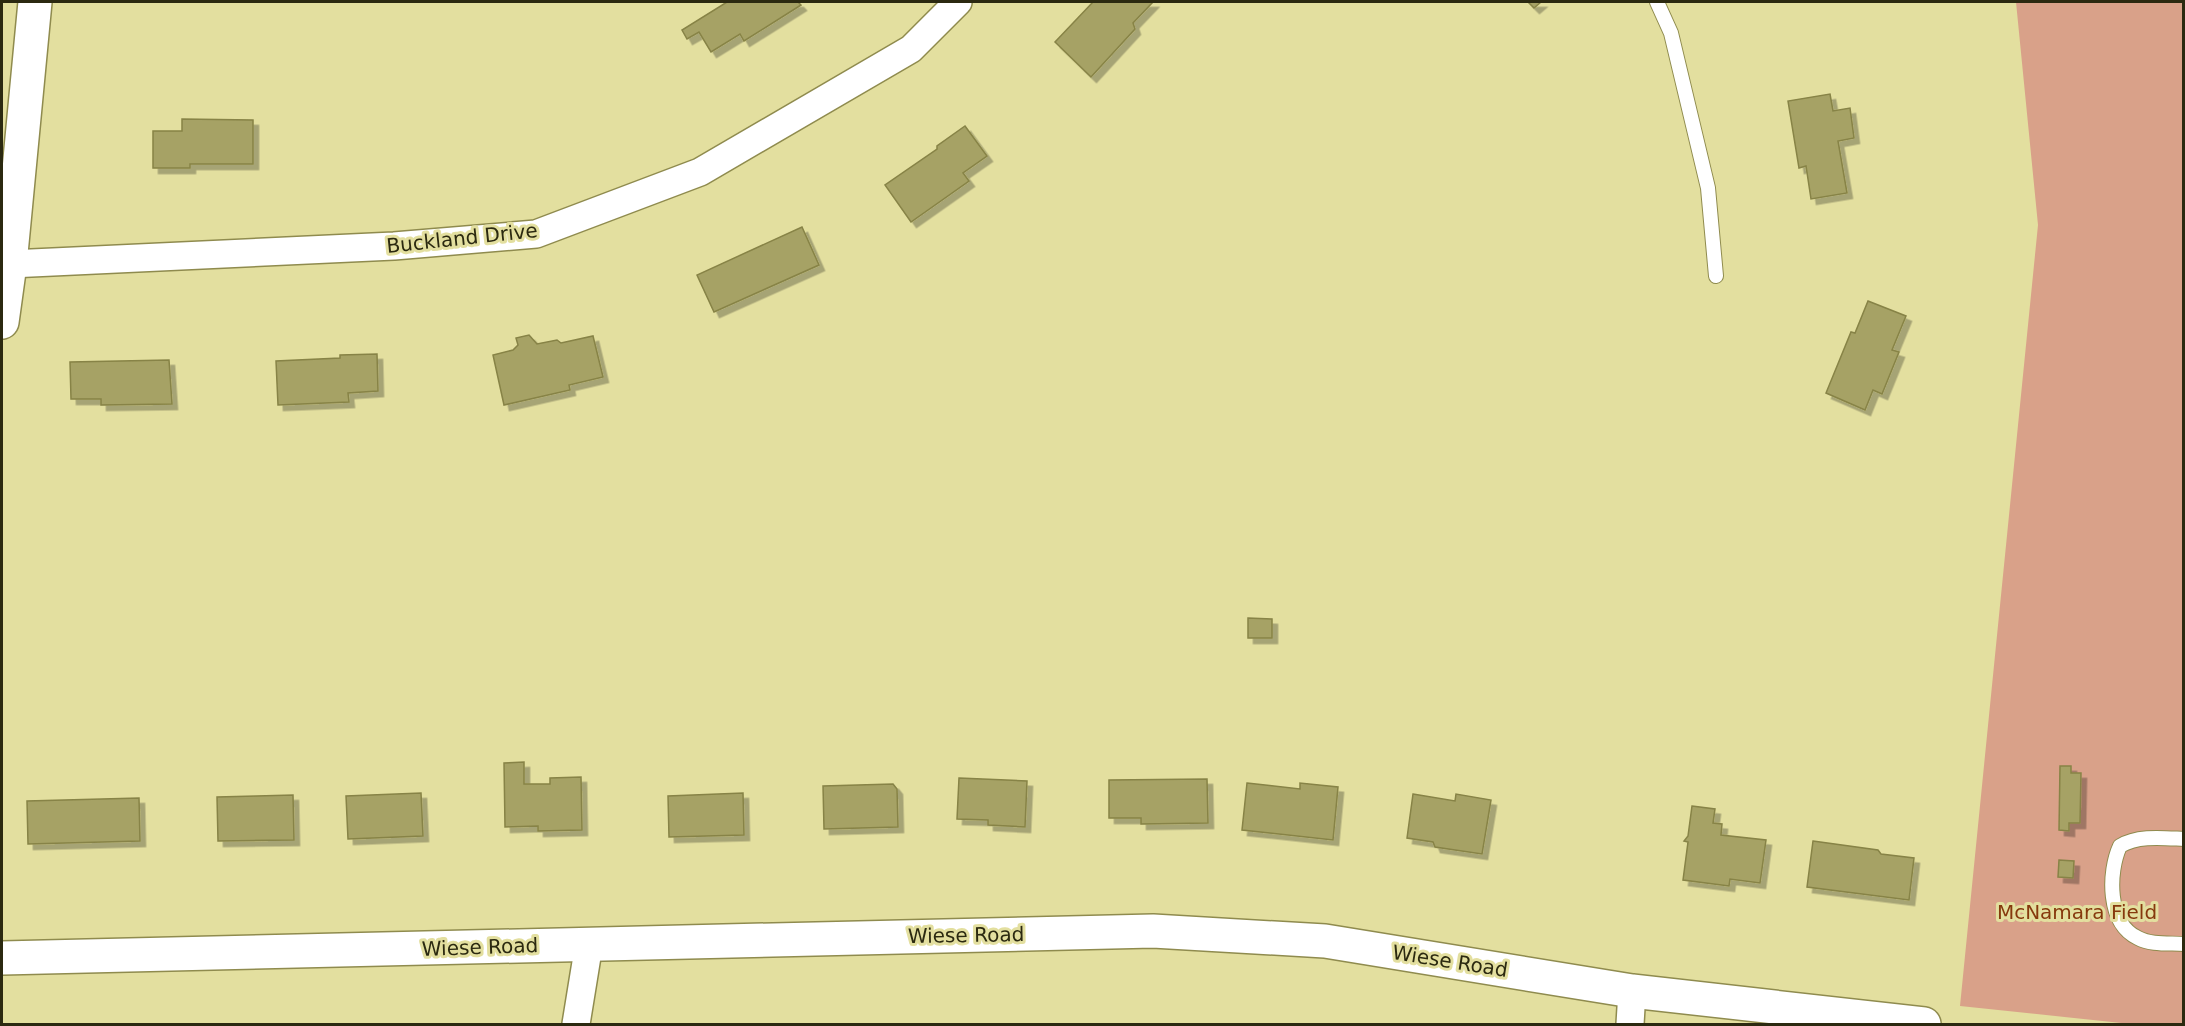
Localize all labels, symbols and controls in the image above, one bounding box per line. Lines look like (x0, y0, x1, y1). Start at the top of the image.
street label: Buckland Drive (385, 218, 539, 258)
park label: McNamara Field (1997, 900, 2157, 924)
street label: Wiese Road (908, 922, 1024, 948)
street label: Wiese Road (421, 933, 539, 961)
street label: Wiese Road (1391, 940, 1509, 982)

